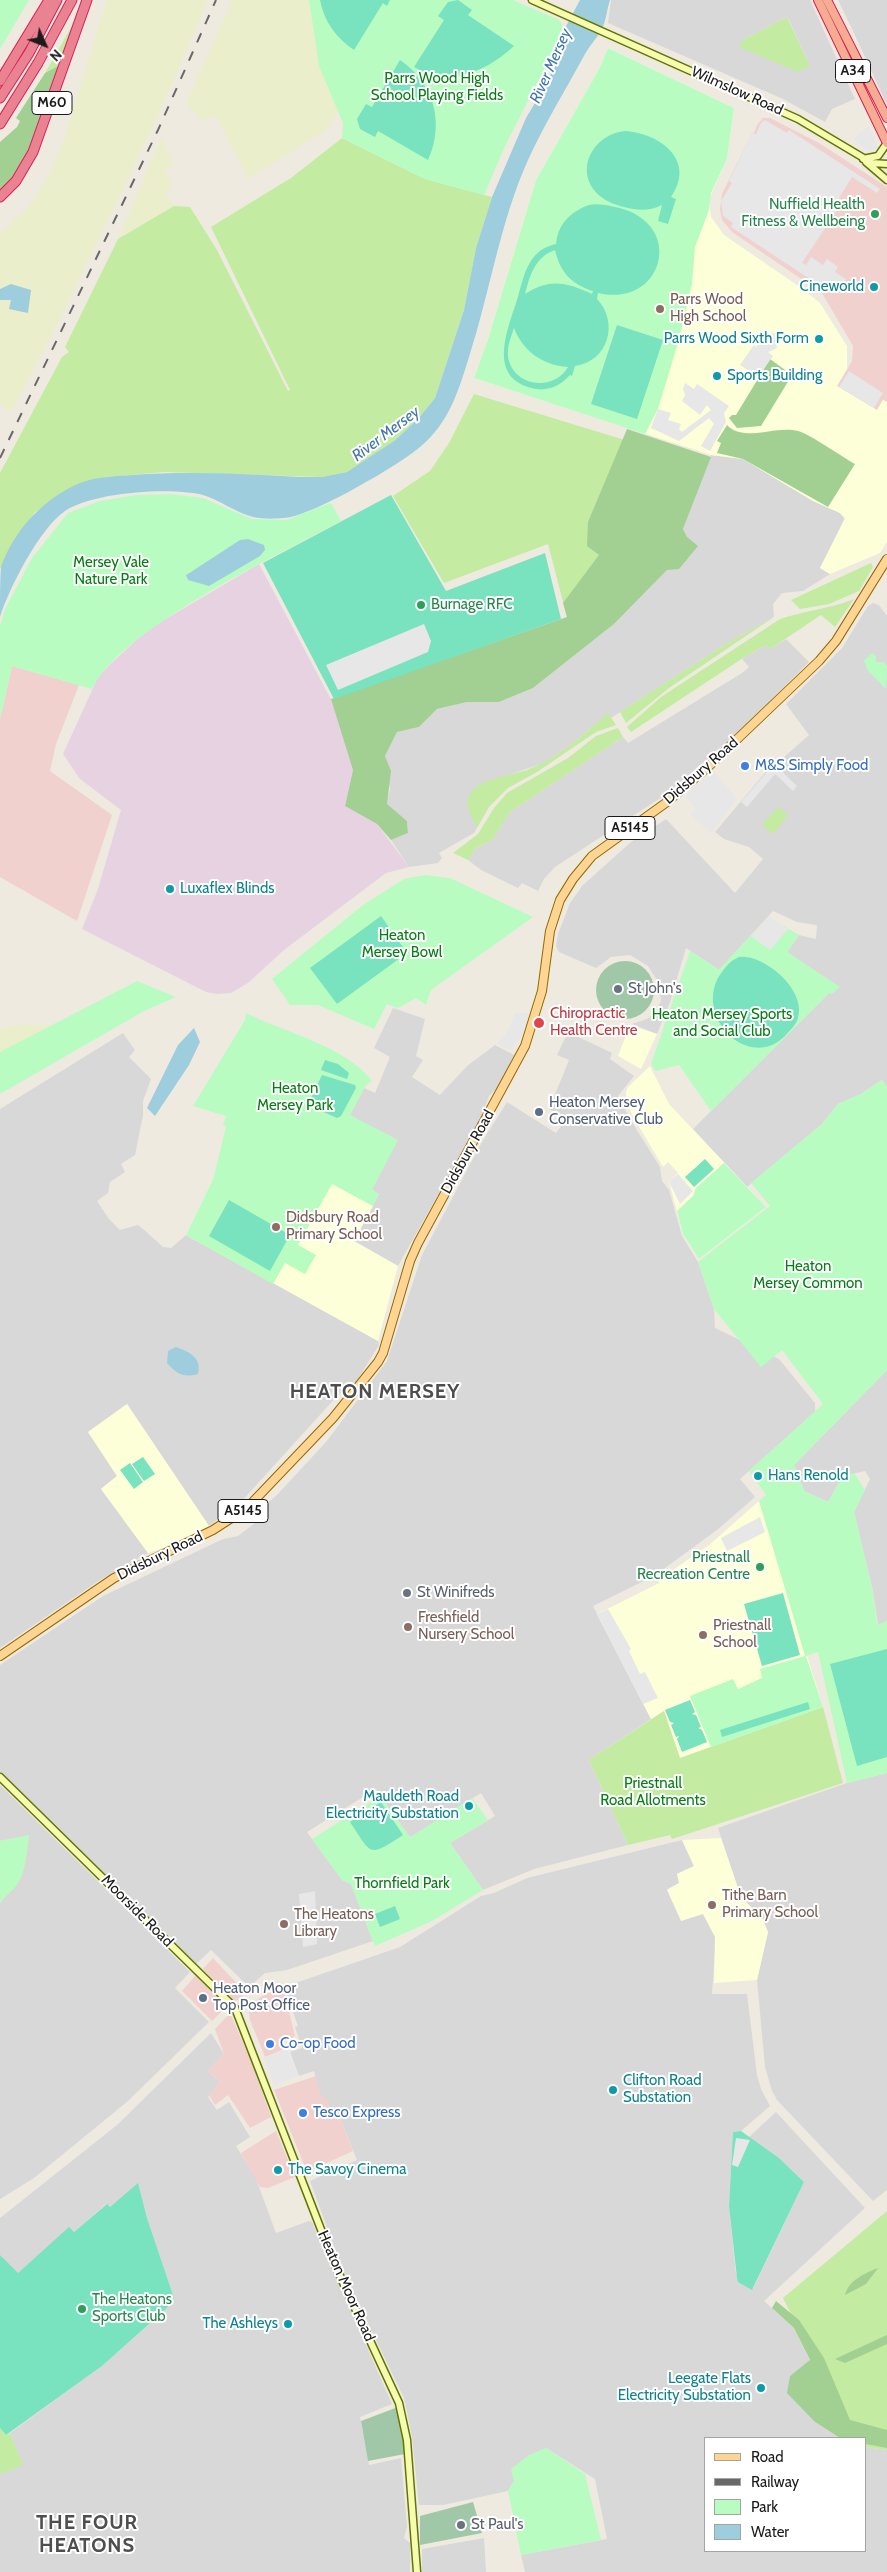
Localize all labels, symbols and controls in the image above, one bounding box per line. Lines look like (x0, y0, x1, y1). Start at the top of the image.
north arrow (20, 20, 70, 70)
water label: River Mersey (526, 26, 576, 106)
text: N (46, 46, 66, 65)
road number: A34 (836, 59, 870, 82)
street label: Wilmslow Road (688, 63, 786, 119)
park label: Parrs Wood High School Playing Fields (371, 70, 503, 105)
road number: M60 (32, 92, 72, 115)
place label: Nuffield Health Fitness & Wellbeing (741, 196, 865, 231)
marker: Nuffield Health Fitness & Wellbeing (869, 208, 881, 220)
place label: Cineworld (799, 278, 864, 296)
marker: Cineworld (868, 281, 880, 293)
place label: Parrs Wood High School (670, 291, 746, 326)
marker: Parrs Wood High School (654, 303, 666, 315)
place label: Parrs Wood Sixth Form (664, 330, 809, 348)
marker: Parrs Wood Sixth Form (813, 333, 825, 345)
place label: Sports Building (727, 367, 822, 385)
marker: Sports Building (711, 370, 723, 382)
water label: River Mersey (348, 402, 424, 466)
park label: Mersey Vale Nature Park (73, 554, 149, 589)
place label: Burnage RFC (431, 596, 513, 614)
marker: Burnage RFC (415, 599, 427, 611)
street label: Didsbury Road (660, 734, 742, 808)
place label: M&S Simply Food (755, 757, 868, 775)
marker: M&S Simply Food (739, 760, 751, 772)
road number: A5145 (605, 816, 655, 840)
place label: Luxaflex Blinds (180, 880, 274, 898)
marker: Luxaflex Blinds (164, 883, 176, 895)
park label: Heaton Mersey Bowl (362, 927, 442, 962)
place label: St John's (628, 980, 682, 998)
marker: St John's (612, 983, 624, 995)
place label: Chiropractic Health Centre (550, 1005, 638, 1040)
park label: Heaton Mersey Sports and Social Club (652, 1006, 792, 1041)
marker: Chiropractic Health Centre (532, 1016, 546, 1030)
park label: Heaton Mersey Park (257, 1080, 333, 1115)
place label: Heaton Mersey Conservative Club (549, 1094, 663, 1129)
marker: Heaton Mersey Conservative Club (533, 1106, 545, 1118)
street label: Didsbury Road (438, 1107, 498, 1197)
place label: Didsbury Road Primary School (286, 1209, 382, 1244)
marker: Didsbury Road Primary School (270, 1221, 282, 1233)
park label: Heaton Mersey Common (753, 1258, 863, 1293)
district label: HEATON MERSEY (288, 1380, 462, 1404)
place label: Hans Renold (768, 1467, 848, 1485)
marker: Hans Renold (752, 1470, 764, 1482)
road number: A5145 (218, 1500, 268, 1522)
street label: Didsbury Road (114, 1528, 206, 1584)
place label: Priestnall Recreation Centre (637, 1549, 750, 1584)
marker: Priestnall Recreation Centre (754, 1561, 766, 1573)
place label: St Winifreds (417, 1584, 495, 1602)
marker: St Winifreds (401, 1587, 413, 1599)
place label: Freshfield Nursery School (418, 1609, 514, 1644)
place label: Priestnall School (713, 1617, 771, 1652)
marker: Freshfield Nursery School (402, 1621, 414, 1633)
marker: Priestnall School (697, 1629, 709, 1641)
park label: Priestnall Road Allotments (600, 1775, 706, 1810)
place label: Mauldeth Road Electricity Substation (326, 1788, 459, 1823)
marker: Mauldeth Road Electricity Substation (463, 1800, 475, 1812)
street label: Moorside Road (97, 1871, 177, 1951)
park label: Thornfield Park (354, 1875, 450, 1893)
place label: Tithe Barn Primary School (722, 1887, 818, 1922)
marker: Tithe Barn Primary School (706, 1899, 718, 1911)
place label: The Heatons Library (294, 1906, 374, 1941)
marker: The Heatons Library (278, 1918, 290, 1930)
place label: Heaton Moor Top Post Office (213, 1980, 310, 2015)
marker: Heaton Moor Top Post Office (197, 1992, 209, 2004)
place label: Co-op Food (280, 2035, 356, 2053)
marker: Co-op Food (264, 2038, 276, 2050)
place label: Clifton Road Substation (623, 2072, 701, 2107)
marker: Clifton Road Substation (607, 2084, 619, 2096)
place label: Tesco Express (313, 2104, 400, 2122)
marker: Tesco Express (297, 2107, 309, 2119)
place label: The Savoy Cinema (288, 2161, 406, 2179)
marker: The Savoy Cinema (272, 2164, 284, 2176)
street label: Heaton Moor Road (314, 2228, 378, 2344)
place label: The Heatons Sports Club (92, 2291, 172, 2326)
marker: The Heatons Sports Club (76, 2303, 88, 2315)
place label: The Ashleys (203, 2315, 278, 2333)
marker: The Ashleys (282, 2318, 294, 2330)
place label: Leegate Flats Electricity Substation (618, 2370, 751, 2405)
marker: Leegate Flats Electricity Substation (755, 2382, 767, 2394)
legend (704, 2437, 867, 2552)
text: Road (751, 2448, 784, 2466)
text: Railway (751, 2473, 799, 2491)
text: Park (751, 2498, 778, 2516)
district label: THE FOUR HEATONS (35, 2511, 139, 2558)
place label: St Paul's (471, 2516, 523, 2534)
marker: St Paul's (455, 2519, 467, 2531)
text: Water (751, 2523, 789, 2541)

